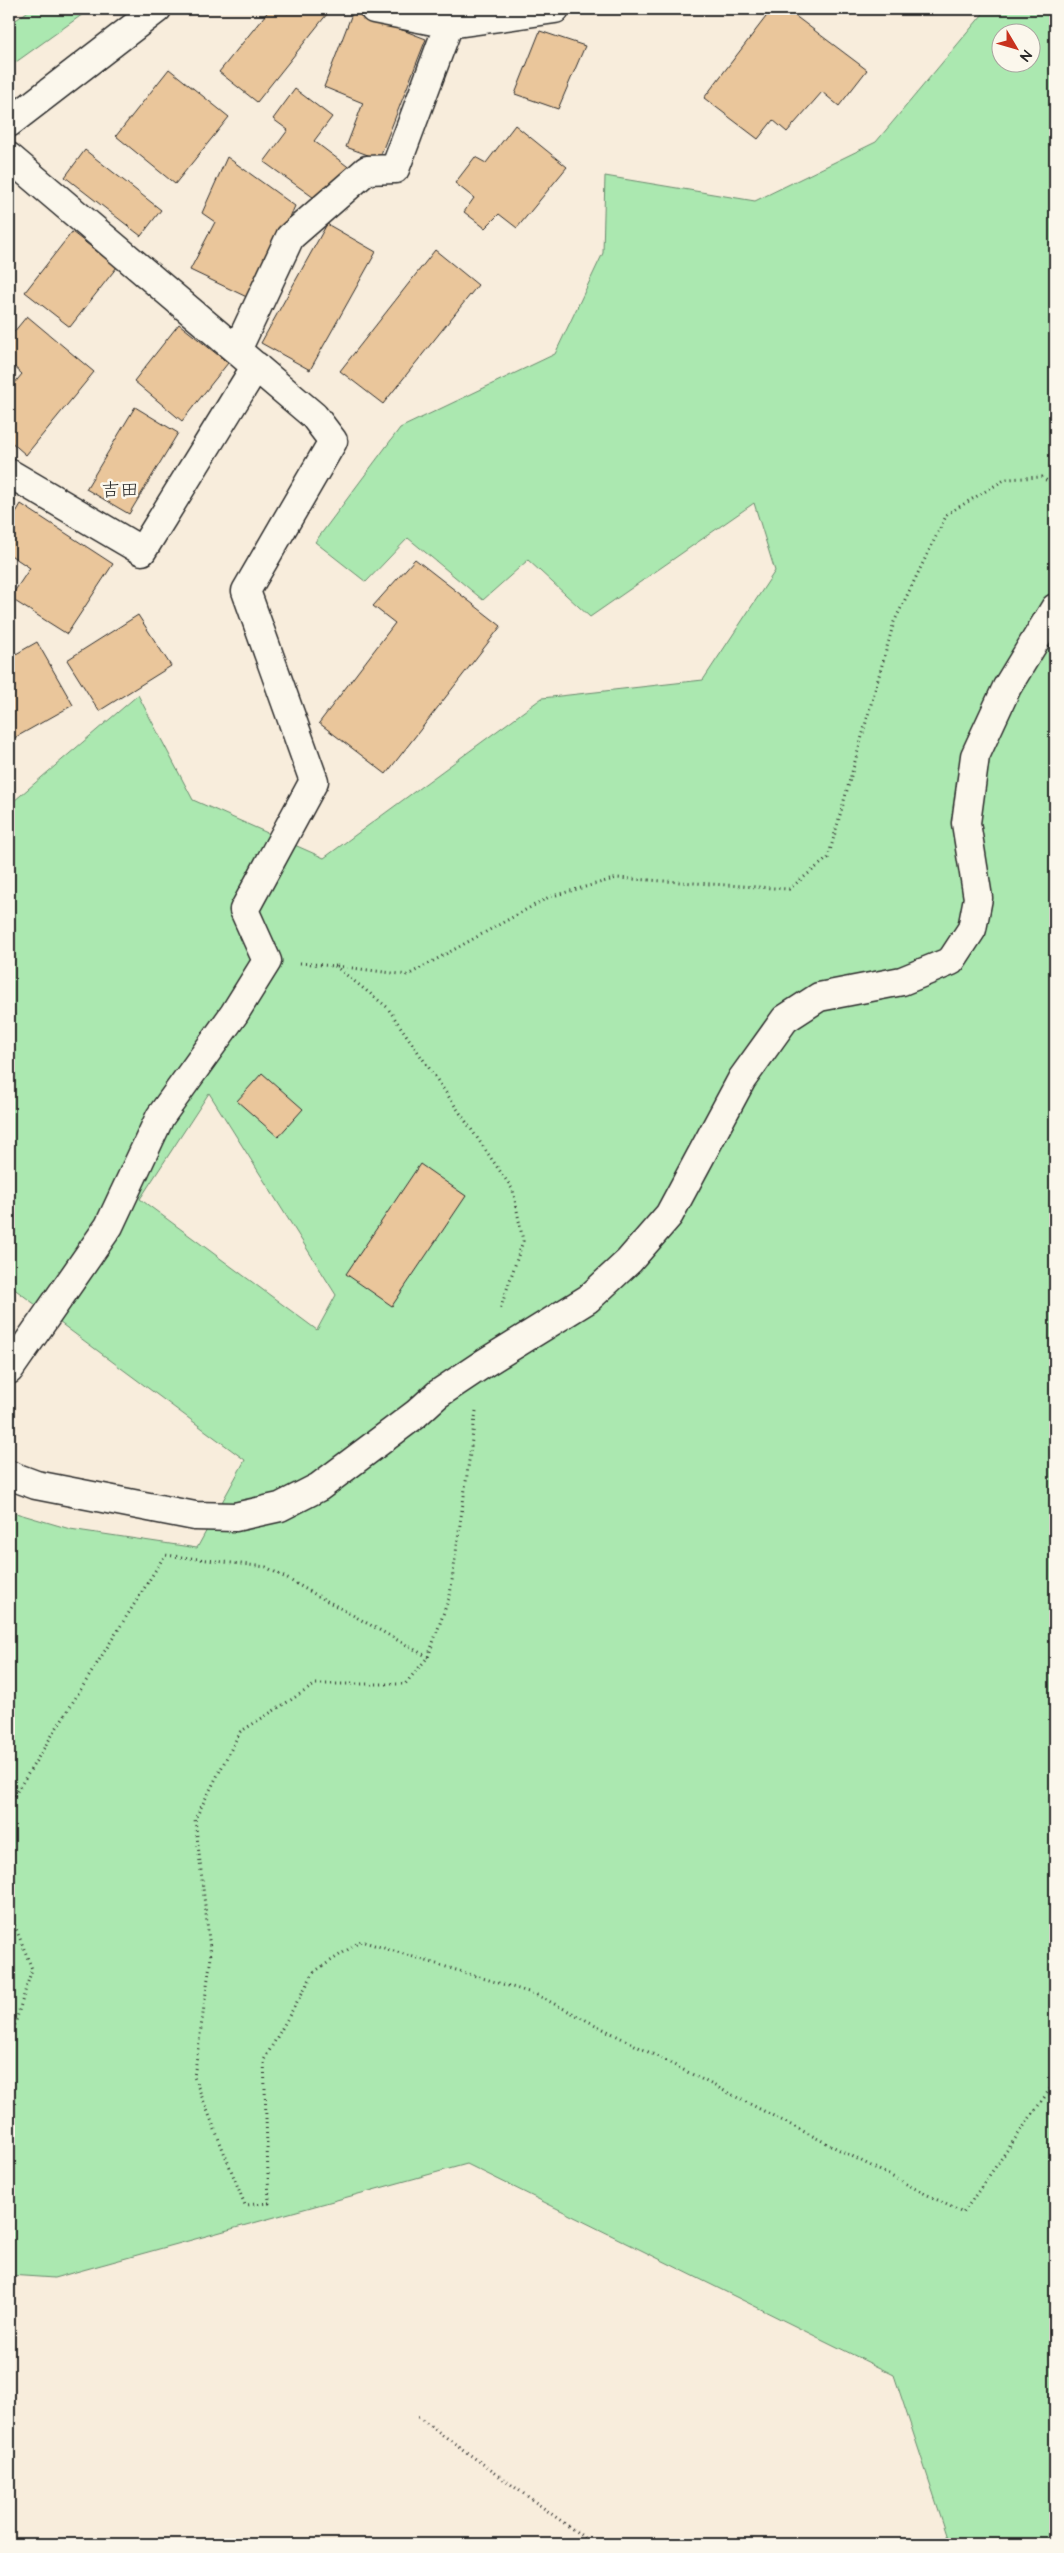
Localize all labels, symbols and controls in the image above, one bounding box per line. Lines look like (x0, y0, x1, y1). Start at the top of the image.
north arrow (992, 22, 1042, 72)
text: N (1015, 46, 1036, 65)
district label: 吉田 (101, 477, 139, 504)

